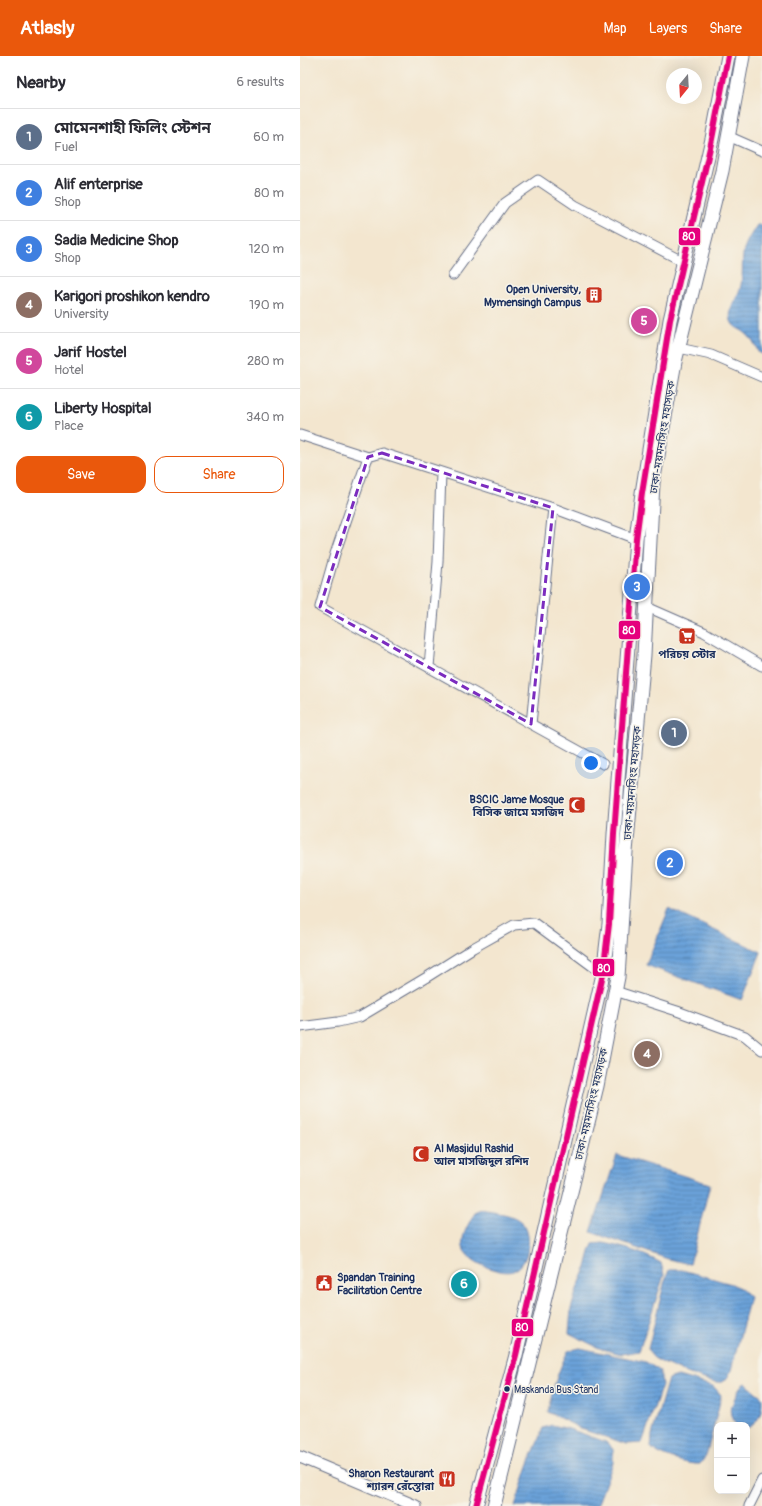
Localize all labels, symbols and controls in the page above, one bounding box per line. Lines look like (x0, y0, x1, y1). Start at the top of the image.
text: Atlasly (20, 16, 74, 40)
text: Map (604, 20, 627, 37)
text: Layers (649, 20, 687, 37)
text: Share (709, 20, 742, 37)
north arrow (666, 68, 702, 104)
text: Nearby (16, 72, 65, 93)
text: 6 results (237, 74, 284, 90)
text: মোমেনশাহী ফিলিং স্টেশন (54, 119, 211, 138)
text: 1 (26, 129, 32, 145)
text: 60 m (253, 129, 284, 145)
text: Fuel (54, 139, 78, 155)
text: Alif enterprise (54, 175, 143, 194)
text: 2 (25, 185, 33, 201)
text: 80 m (254, 185, 284, 201)
text: Shop (54, 194, 81, 210)
line badge: 80 (678, 227, 701, 246)
text: 80 (682, 230, 696, 243)
text: Sadia Medicine Shop (54, 231, 179, 250)
text: 3 (25, 241, 33, 257)
text: 120 m (248, 241, 284, 257)
text: Shop (54, 250, 81, 266)
place label: Open University, Mymensingh Campus (484, 283, 581, 309)
building icon: Open University, Mymensingh Campus (584, 285, 604, 305)
text: Karigori proshikon kendro (54, 287, 210, 306)
text: 4 (25, 297, 33, 313)
text: 190 m (249, 297, 284, 313)
text: University (54, 306, 108, 322)
pin: 5 (631, 306, 657, 336)
text: Jarif Hostel (54, 343, 127, 362)
text: 5 (25, 353, 33, 369)
text: 280 m (247, 353, 284, 369)
text: Hotel (54, 362, 84, 378)
street label: ঢাকা-ময়মনসিংহ মহাসড়ক (647, 379, 678, 496)
text: Liberty Hospital (54, 399, 152, 418)
text: 6 (25, 409, 33, 425)
text: 340 m (246, 409, 284, 425)
text: Place (54, 418, 83, 434)
button: Save (16, 456, 146, 493)
button: Share (154, 456, 284, 493)
pin: 3 (624, 572, 650, 602)
line badge: 80 (618, 620, 641, 640)
text: 80 (622, 624, 636, 637)
supermarket icon: পরিচয় স্টোর (677, 626, 697, 646)
place label: পরিচয় স্টোর (658, 648, 716, 661)
pin: 1 (661, 718, 687, 748)
street label: ঢাকা-ময়মনসিংহ মহাসড়ক (621, 725, 644, 842)
your location (581, 753, 601, 773)
place label: BSCIC Jame Mosque বিসিক জামে মসজিদ (469, 793, 565, 819)
mosque icon: BSCIC Jame Mosque বিসিক জামে মসজিদ (567, 795, 587, 815)
pin: 2 (657, 848, 683, 878)
line badge: 80 (592, 958, 615, 977)
text: 80 (597, 962, 611, 975)
pin: 4 (634, 1039, 660, 1069)
street label: ঢাকা-ময়মনসিংহ মহাসড়ক (572, 1047, 611, 1162)
place label: Al Masjidul Rashid আল মাসজিদুল রশিদ (433, 1142, 530, 1168)
mosque icon: Al Masjidul Rashid আল মাসজিদুল রশিদ (411, 1144, 431, 1164)
pin: 6 (451, 1269, 477, 1299)
place label: Spandan Training Facilitation Centre (337, 1271, 422, 1297)
public building icon: Spandan Training Facilitation Centre (314, 1273, 334, 1293)
line badge: 80 (511, 1318, 534, 1337)
text: 80 (515, 1321, 529, 1334)
marker: Maskanda Bus Stand (502, 1384, 512, 1394)
place label: Maskanda Bus Stand (514, 1384, 598, 1396)
map controls (714, 1422, 750, 1494)
button: + (714, 1422, 750, 1458)
button: − (714, 1458, 750, 1494)
place label: Sharon Restaurant শ্যারন রেঁস্তোরা (348, 1467, 435, 1493)
restaurant icon: Sharon Restaurant শ্যারন রেঁস্তোরা (437, 1469, 457, 1489)

